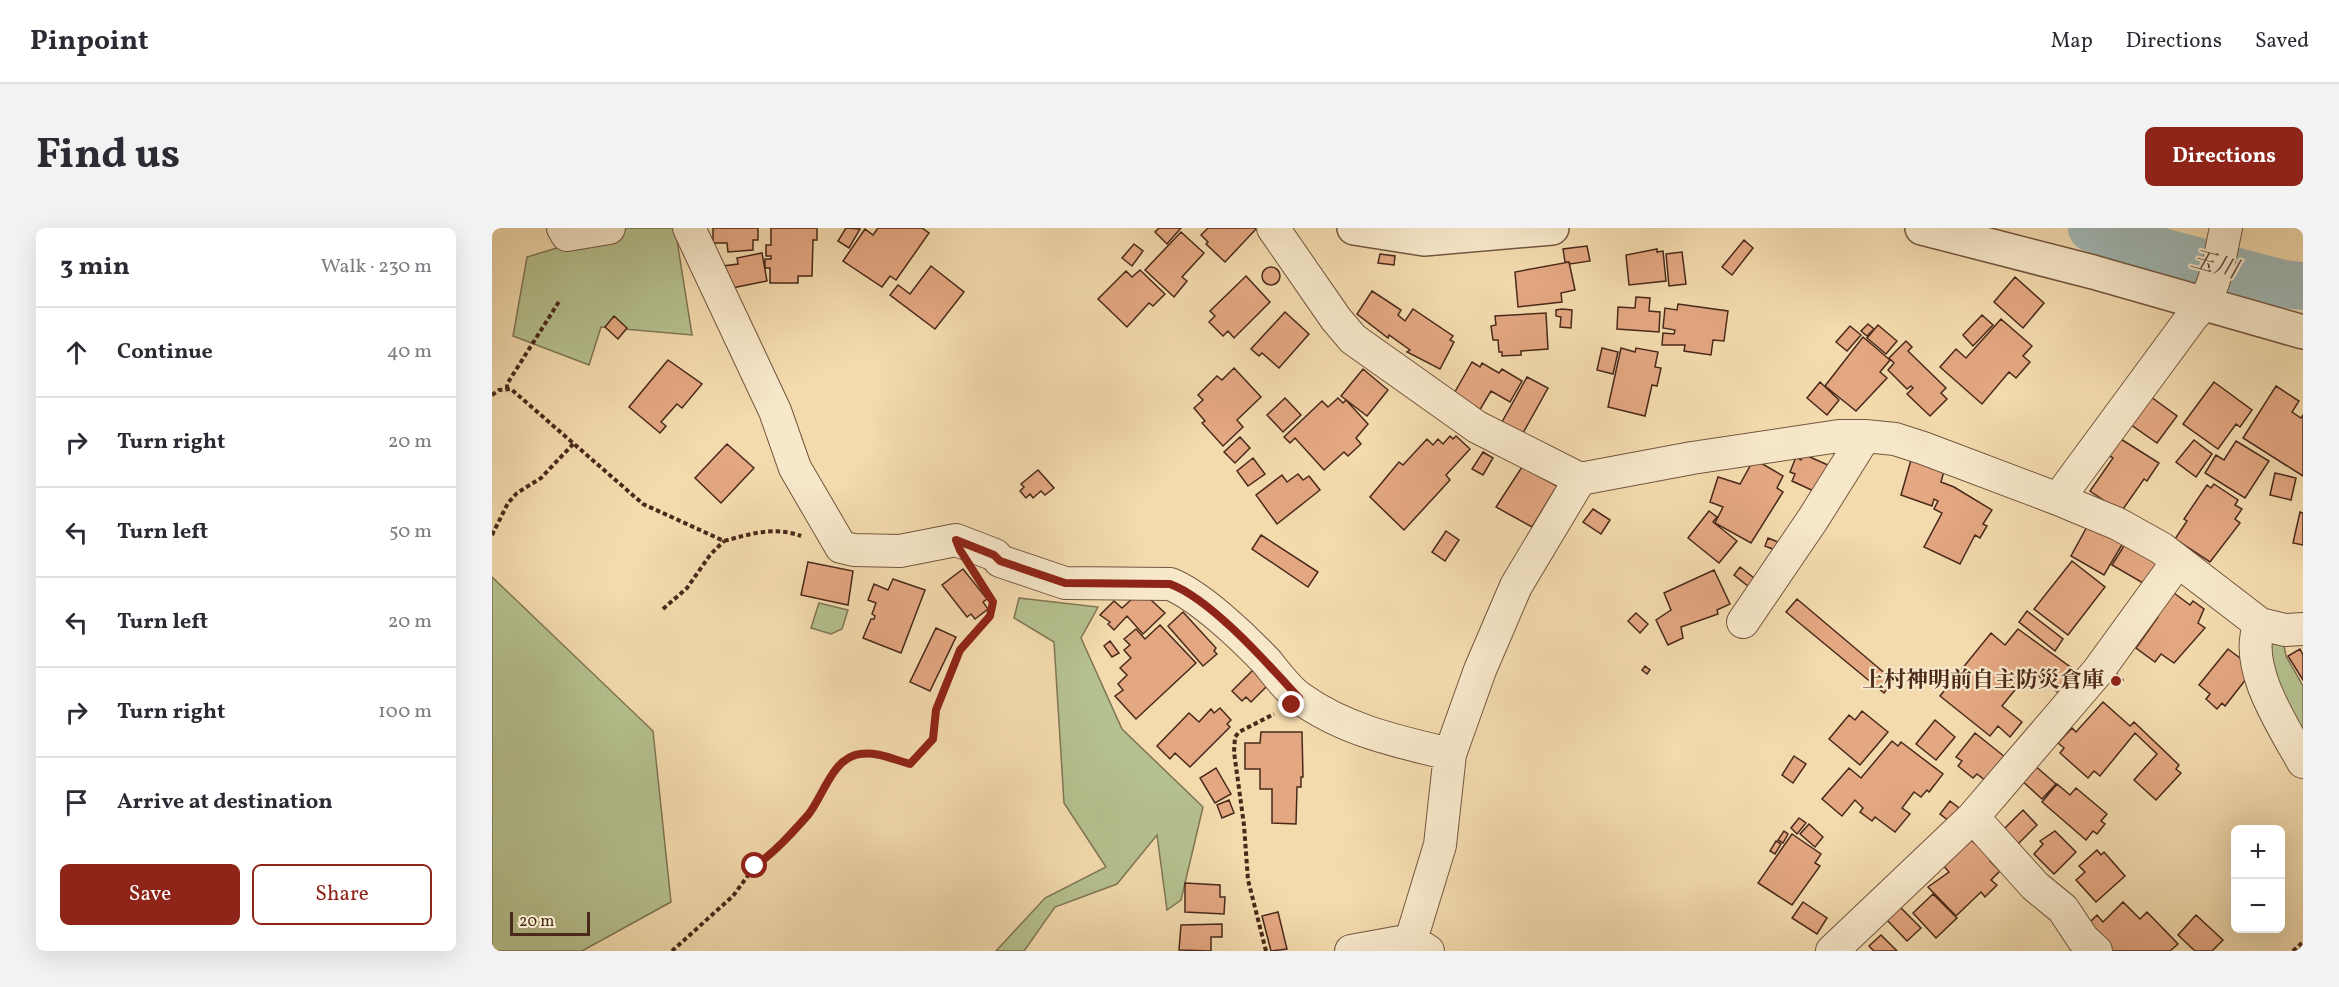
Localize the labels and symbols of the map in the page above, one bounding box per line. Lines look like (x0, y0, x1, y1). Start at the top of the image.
water label: 玉川 (2186, 243, 2244, 289)
place label: 上村神明前自主防災倉庫 (1862, 666, 2104, 697)
marker: 上村神明前自主防災倉庫 (2109, 674, 2123, 688)
route end (1278, 691, 1304, 717)
route start (741, 852, 767, 878)
scale bar (510, 909, 590, 936)

